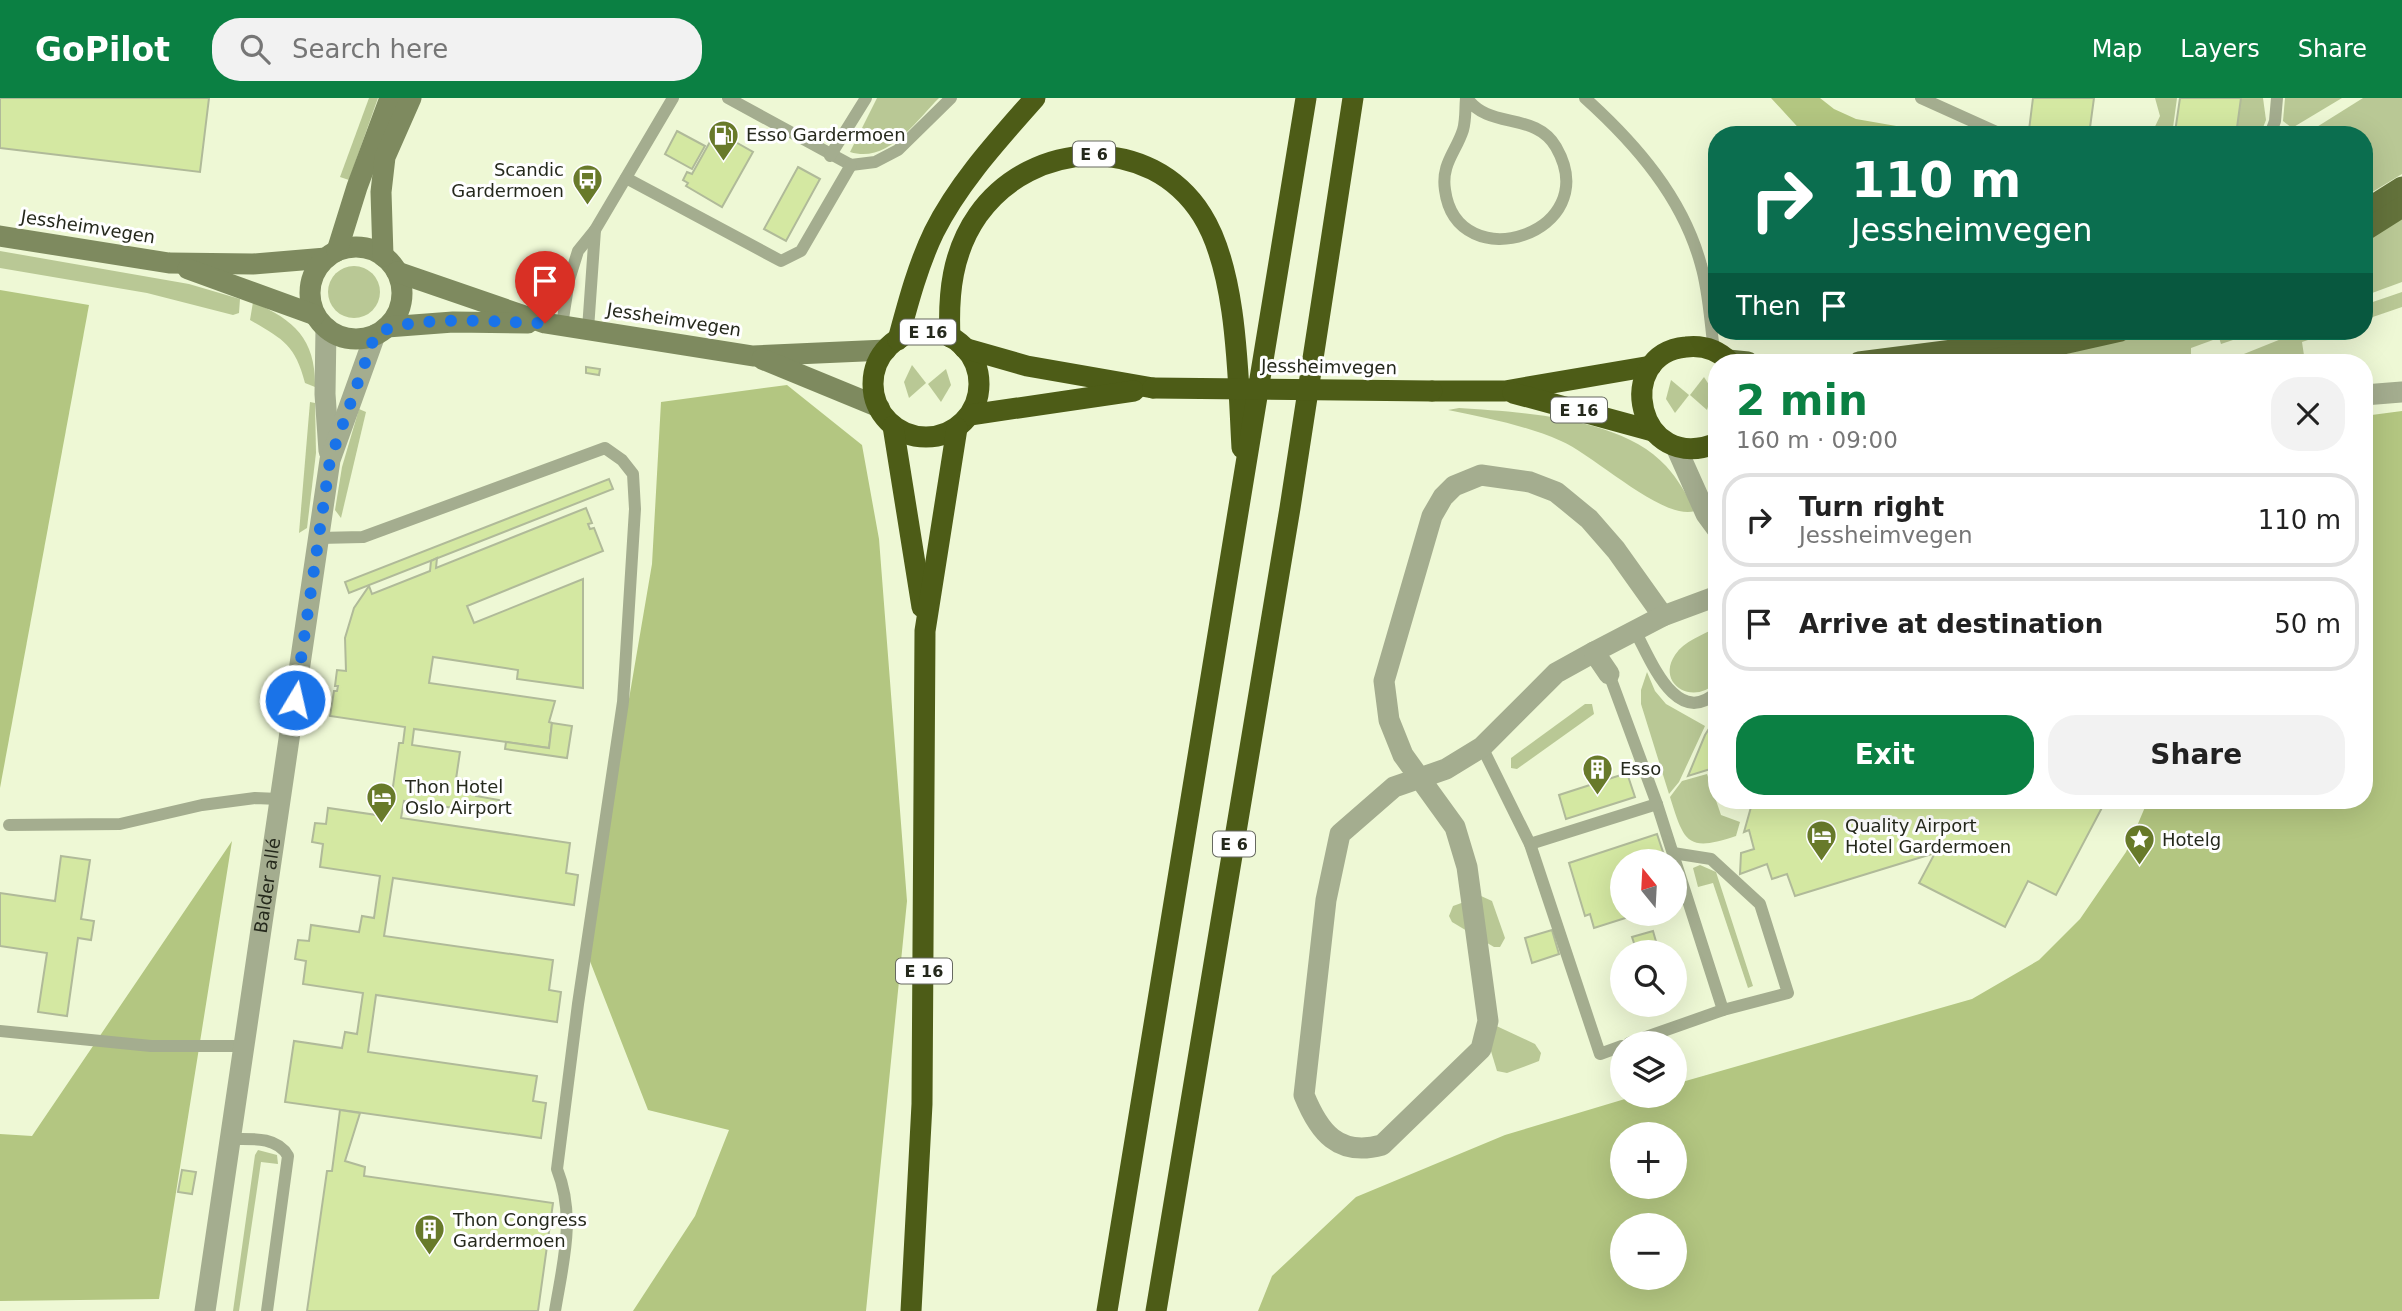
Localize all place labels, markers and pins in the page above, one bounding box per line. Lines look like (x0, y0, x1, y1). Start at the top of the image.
fuel station icon: Esso Gardermoen (706, 118, 740, 162)
place label: Esso Gardermoen (746, 124, 906, 145)
place label: Scandic Gardermoen (451, 159, 564, 201)
bus stop icon: Scandic Gardermoen (570, 163, 604, 207)
pin (515, 251, 575, 323)
building icon: Esso (1580, 752, 1614, 796)
place label: Esso (1620, 758, 1661, 779)
place label: Thon Hotel Oslo Airport (404, 776, 512, 818)
hotel icon: Thon Hotel Oslo Airport (365, 780, 399, 824)
place label: Quality Airport Hotel Gardermoen (1845, 815, 2011, 857)
hotel icon: Quality Airport Hotel Gardermoen (1805, 819, 1839, 863)
place icon: Hotelg (2122, 823, 2156, 867)
place label: Hotelg (2162, 829, 2221, 850)
place label: Thon Congress Gardermoen (452, 1209, 587, 1251)
building icon: Thon Congress Gardermoen (413, 1213, 447, 1257)

